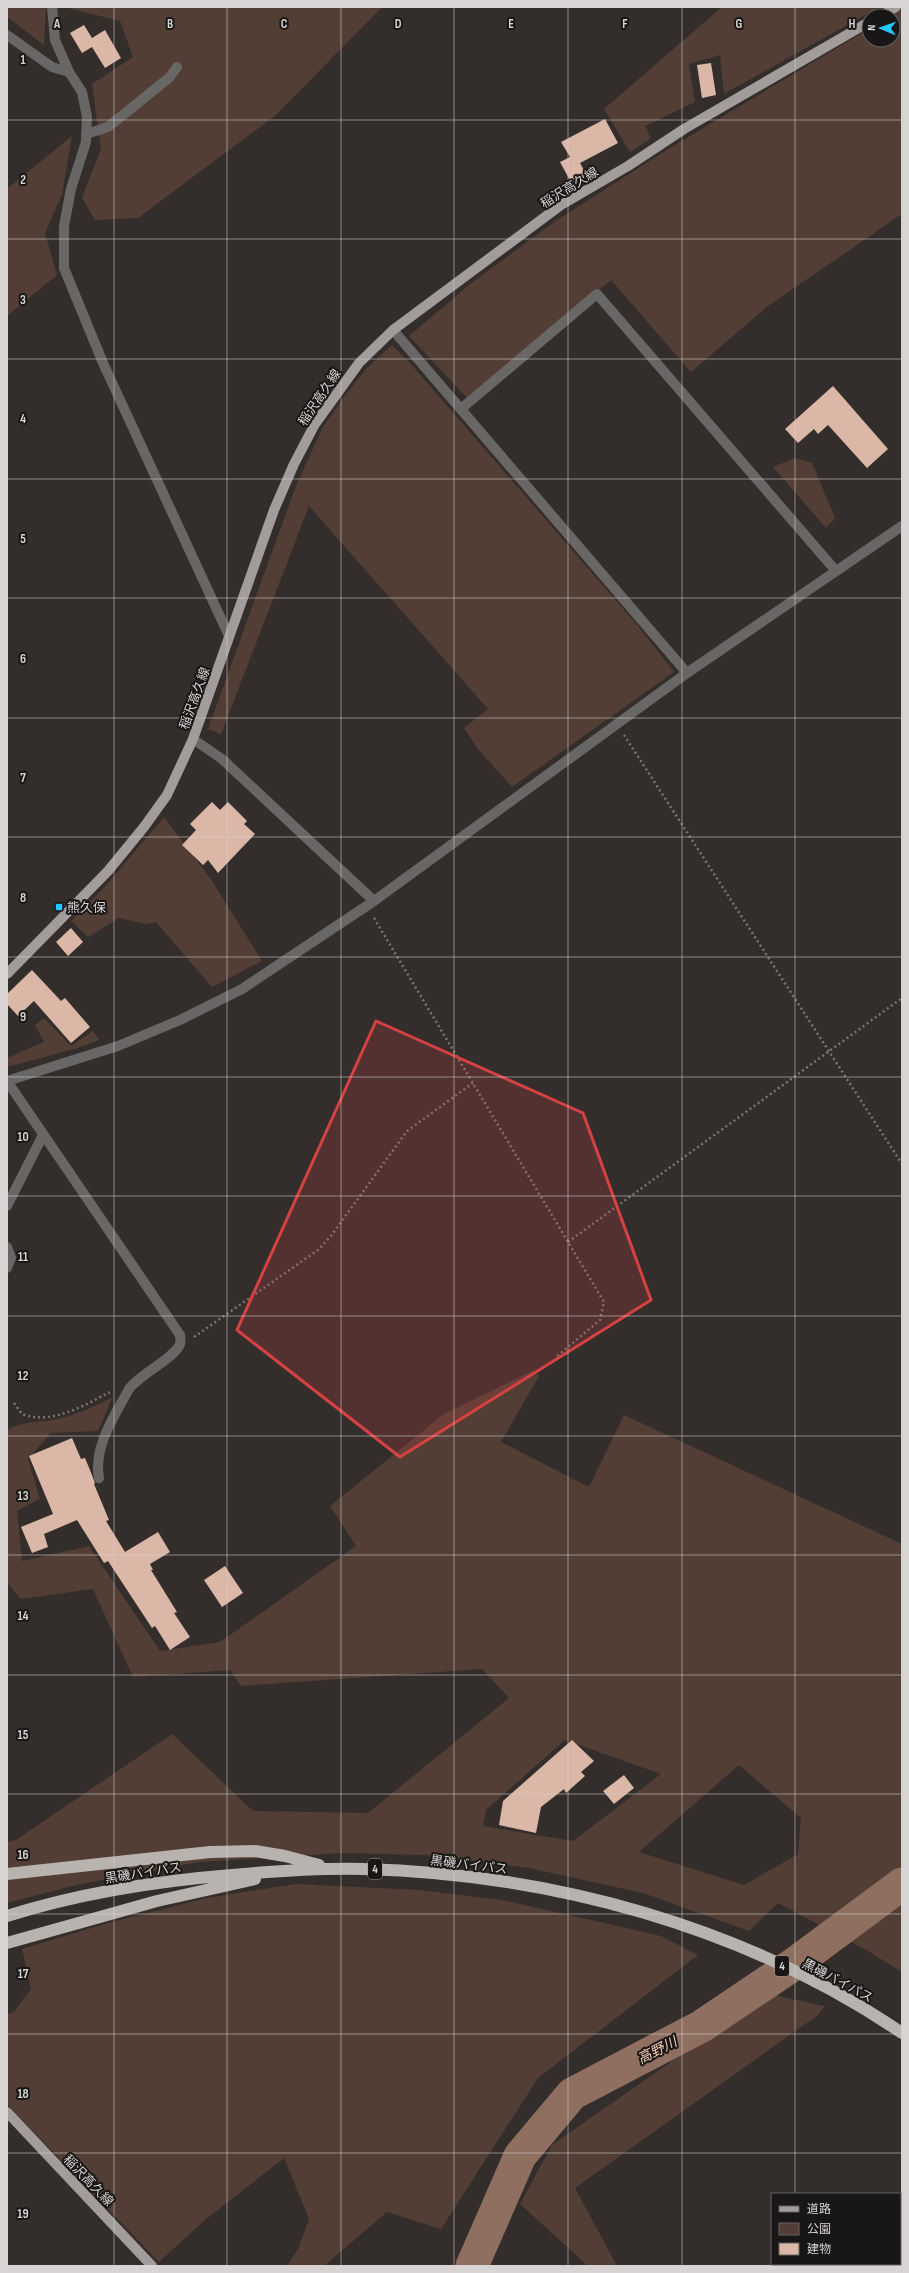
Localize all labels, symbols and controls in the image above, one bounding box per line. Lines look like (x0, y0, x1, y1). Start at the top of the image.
north arrow (861, 8, 901, 48)
text: A (53, 16, 61, 32)
text: B (167, 16, 173, 32)
text: C (281, 16, 288, 32)
text: D (395, 16, 402, 32)
text: E (508, 16, 514, 32)
text: F (622, 16, 628, 32)
text: G (736, 16, 743, 32)
text: H (849, 16, 856, 32)
text: N (865, 24, 878, 31)
text: 1 (20, 52, 26, 68)
street label: 稲沢高久線 (538, 164, 601, 212)
text: 2 (20, 172, 26, 188)
text: 3 (20, 292, 26, 308)
street label: 稲沢高久線 (295, 366, 345, 429)
text: 4 (20, 411, 26, 427)
text: 5 (20, 531, 26, 547)
text: 6 (20, 651, 26, 667)
street label: 稲沢高久線 (176, 665, 214, 732)
text: 7 (20, 770, 26, 786)
text: 8 (20, 890, 26, 906)
place label: 熊久保 (67, 900, 106, 916)
marker: 熊久保 (54, 902, 64, 912)
text: 9 (20, 1009, 26, 1025)
text: 10 (17, 1129, 29, 1145)
text: 11 (18, 1249, 28, 1265)
text: 12 (18, 1368, 29, 1384)
text: 13 (18, 1488, 29, 1504)
text: 14 (17, 1608, 29, 1624)
text: 15 (18, 1727, 29, 1743)
text: 16 (17, 1847, 29, 1863)
street label: 黒磯バイパス (429, 1852, 508, 1878)
street label: 黒磯バイパス (104, 1859, 183, 1887)
road number: 4 (368, 1859, 382, 1879)
road number: 4 (775, 1956, 789, 1976)
street label: 黒磯バイパス (799, 1956, 876, 2006)
text: 17 (18, 1966, 29, 1982)
water label: 高野川 (635, 2032, 682, 2068)
text: 18 (17, 2086, 29, 2102)
street label: 稲沢高久線 (60, 2152, 117, 2210)
legend (771, 2193, 901, 2265)
text: 道路 (807, 2202, 831, 2217)
text: 19 (17, 2206, 29, 2222)
text: 公園 (807, 2222, 831, 2237)
text: 建物 (807, 2242, 831, 2257)

